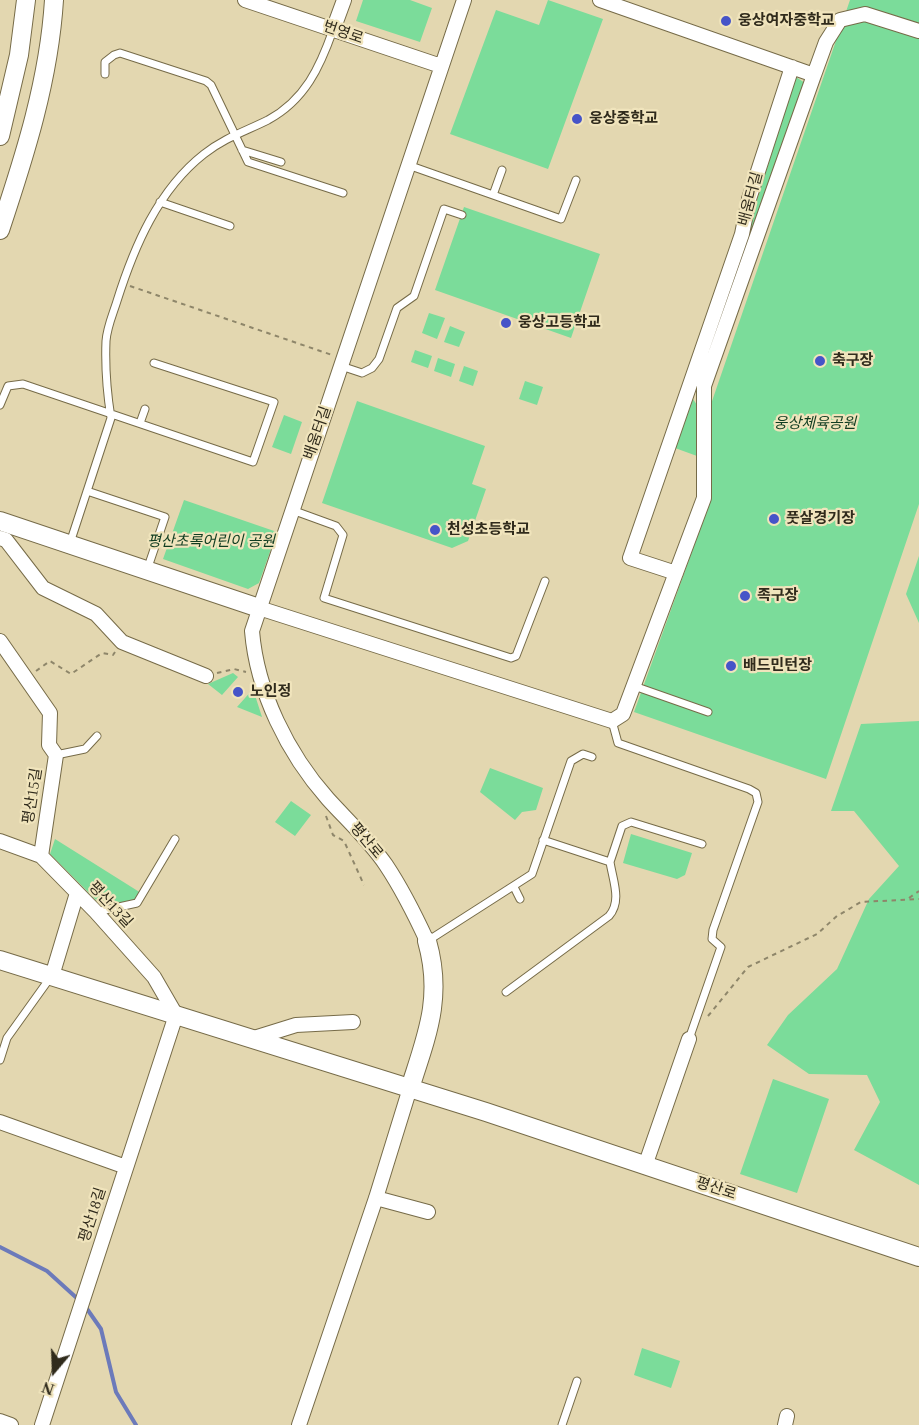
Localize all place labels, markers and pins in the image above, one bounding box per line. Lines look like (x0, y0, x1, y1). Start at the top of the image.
place label: 웅상여자중학교 (738, 12, 835, 30)
marker: 웅상여자중학교 (719, 14, 733, 28)
place label: 웅상중학교 (589, 110, 658, 128)
marker: 웅상중학교 (570, 112, 584, 126)
place label: 웅상고등학교 (518, 314, 601, 332)
marker: 웅상고등학교 (499, 316, 513, 330)
place label: 축구장 (832, 352, 873, 370)
marker: 축구장 (813, 354, 827, 368)
place label: 풋살경기장 (786, 510, 855, 528)
marker: 풋살경기장 (767, 512, 781, 526)
place label: 천성초등학교 (447, 521, 530, 539)
marker: 천성초등학교 (428, 523, 442, 537)
place label: 족구장 (757, 587, 798, 605)
marker: 족구장 (738, 589, 752, 603)
place label: 배드민턴장 (743, 657, 812, 675)
marker: 배드민턴장 (724, 659, 738, 673)
place label: 노인정 (250, 683, 291, 701)
marker: 노인정 (231, 685, 245, 699)

